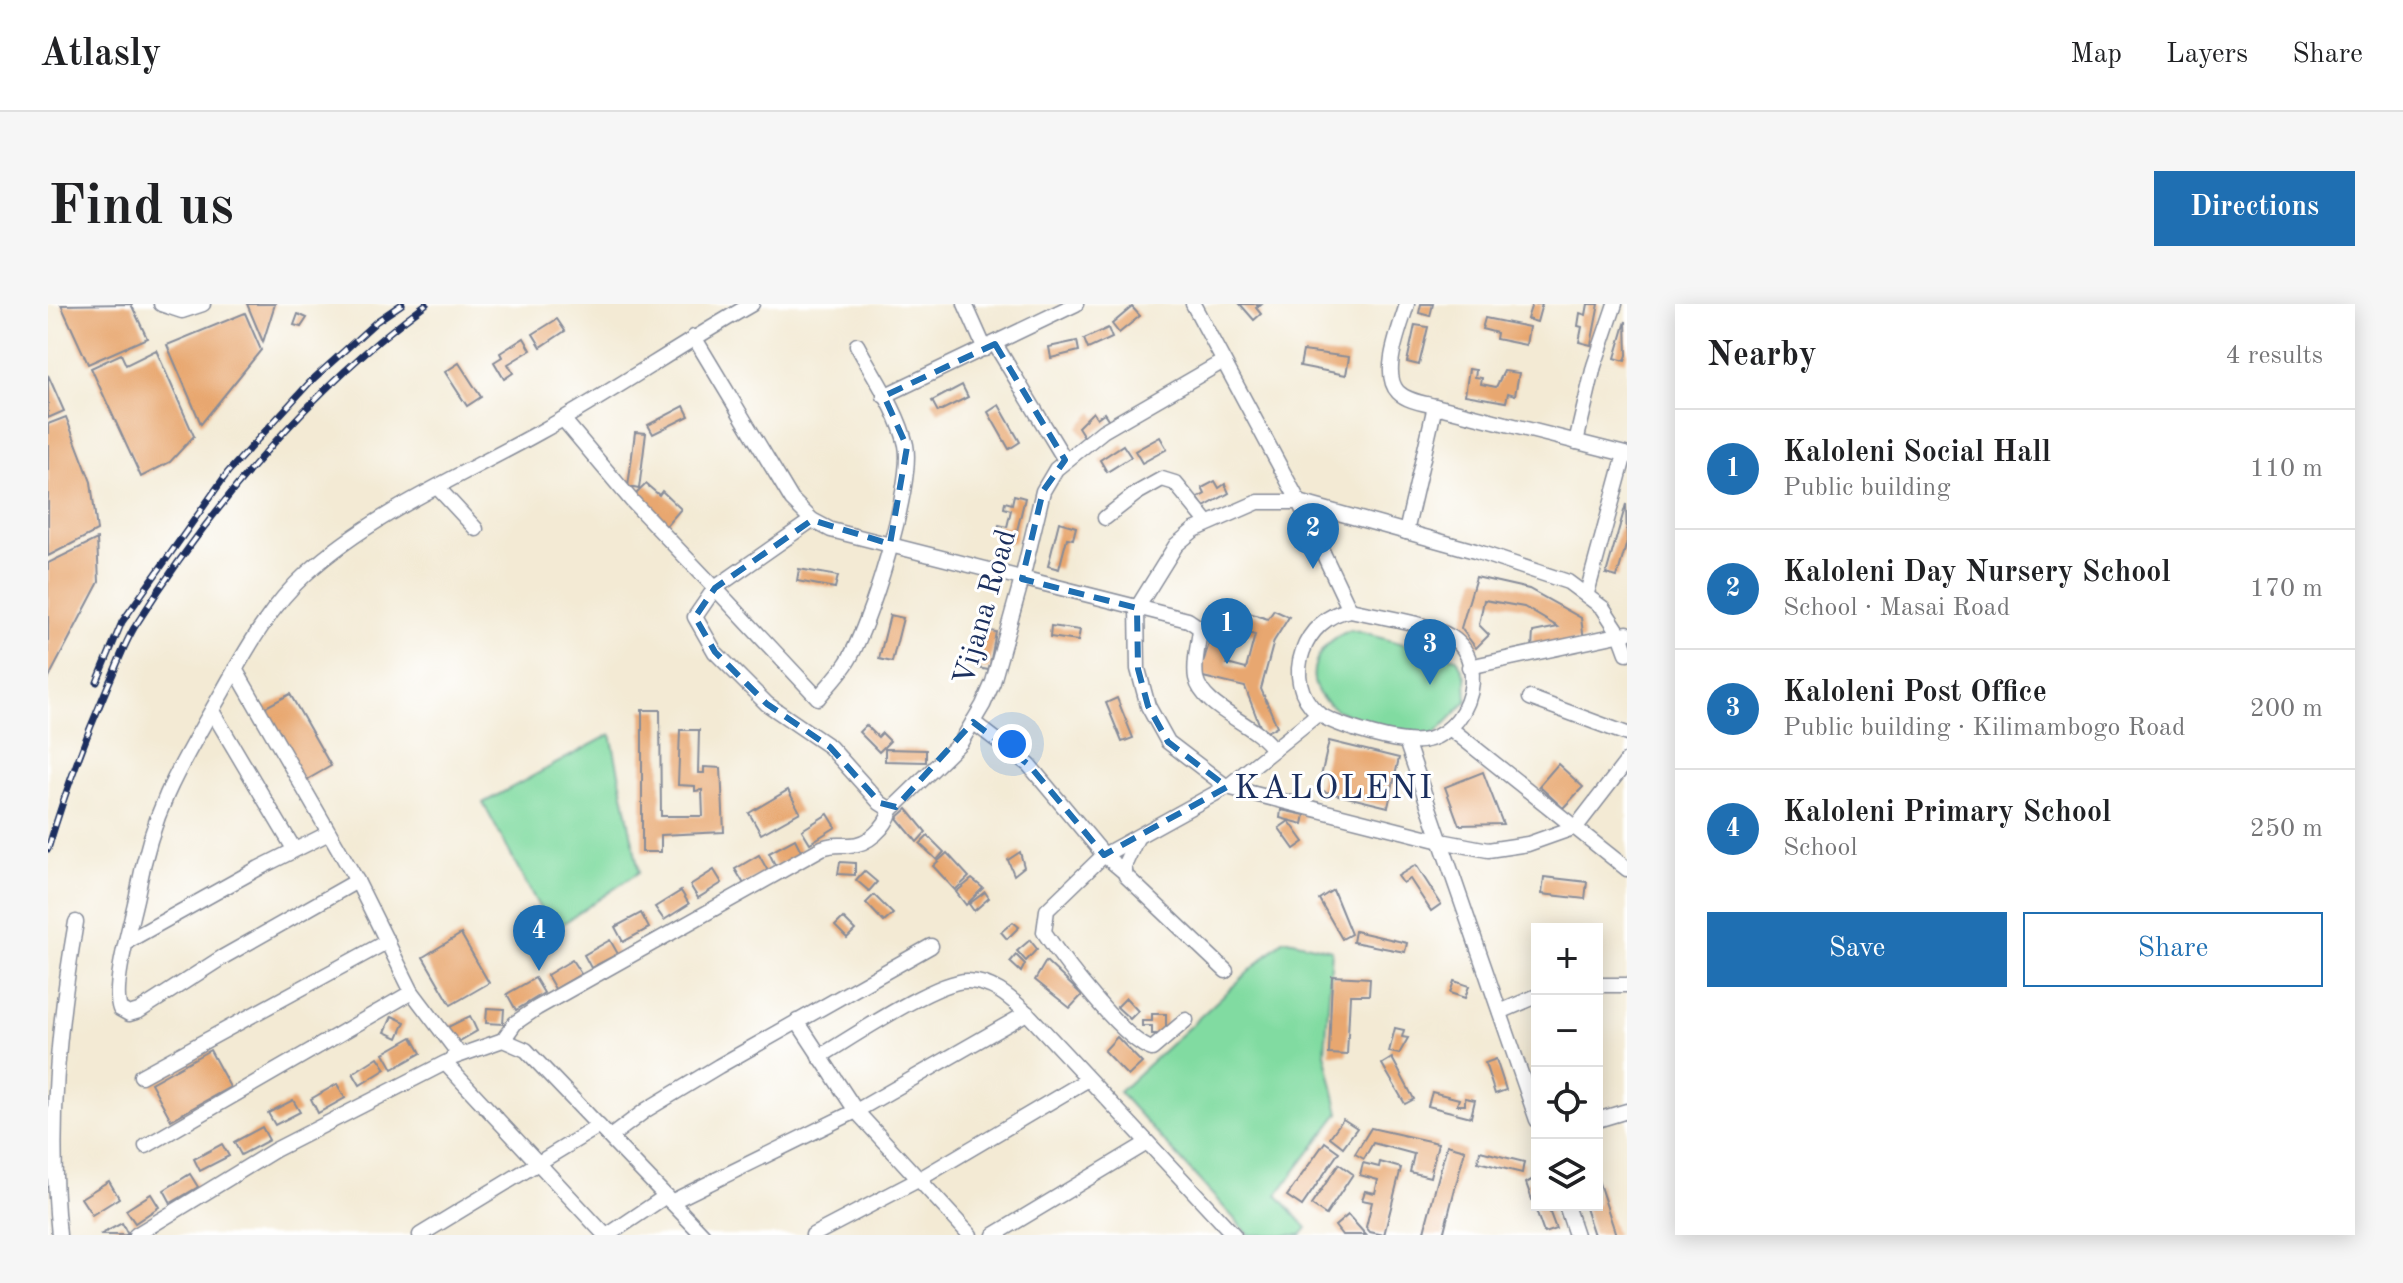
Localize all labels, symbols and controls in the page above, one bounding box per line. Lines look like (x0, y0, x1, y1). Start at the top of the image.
text: Atlasly (40, 36, 161, 74)
text: Map (2070, 41, 2122, 69)
text: Layers (2166, 41, 2248, 69)
text: Share (2292, 41, 2363, 69)
button: Directions (2154, 171, 2355, 246)
text: Find us (48, 180, 234, 236)
text: Nearby (1707, 339, 1817, 373)
text: 4 results (2225, 343, 2323, 369)
text: Kaloleni Social Hall (1783, 438, 2051, 468)
text: 1 (1725, 456, 1741, 482)
text: 110 m (2250, 456, 2323, 482)
text: Public building (1783, 475, 1950, 501)
pin: 2 (1287, 503, 1339, 569)
street label: Vijana Road (949, 526, 1022, 689)
text: Kaloleni Day Nursery School (1783, 558, 2171, 588)
text: 2 (1725, 576, 1741, 602)
text: 170 m (2250, 576, 2323, 602)
text: School · Masai Road (1783, 595, 2010, 621)
pin: 1 (1201, 598, 1253, 664)
pin: 3 (1404, 619, 1456, 685)
text: Kaloleni Post Office (1783, 678, 2047, 708)
text: 3 (1725, 696, 1741, 722)
text: 200 m (2250, 696, 2323, 722)
text: Public building · Kilimambogo Road (1783, 715, 2185, 741)
your location (992, 724, 1032, 764)
district label: KALOLENI (1234, 772, 1434, 806)
text: Kaloleni Primary School (1783, 798, 2111, 828)
text: 4 (1725, 816, 1741, 842)
text: 250 m (2250, 816, 2323, 842)
text: School (1783, 835, 1857, 861)
pin: 4 (513, 905, 565, 971)
button: Save (1707, 912, 2007, 987)
button: Share (2023, 912, 2323, 987)
map controls (1531, 923, 1603, 1211)
button: + (1531, 923, 1603, 995)
button: − (1531, 995, 1603, 1067)
button: locate (1531, 1067, 1603, 1139)
button: layers (1531, 1139, 1603, 1211)

